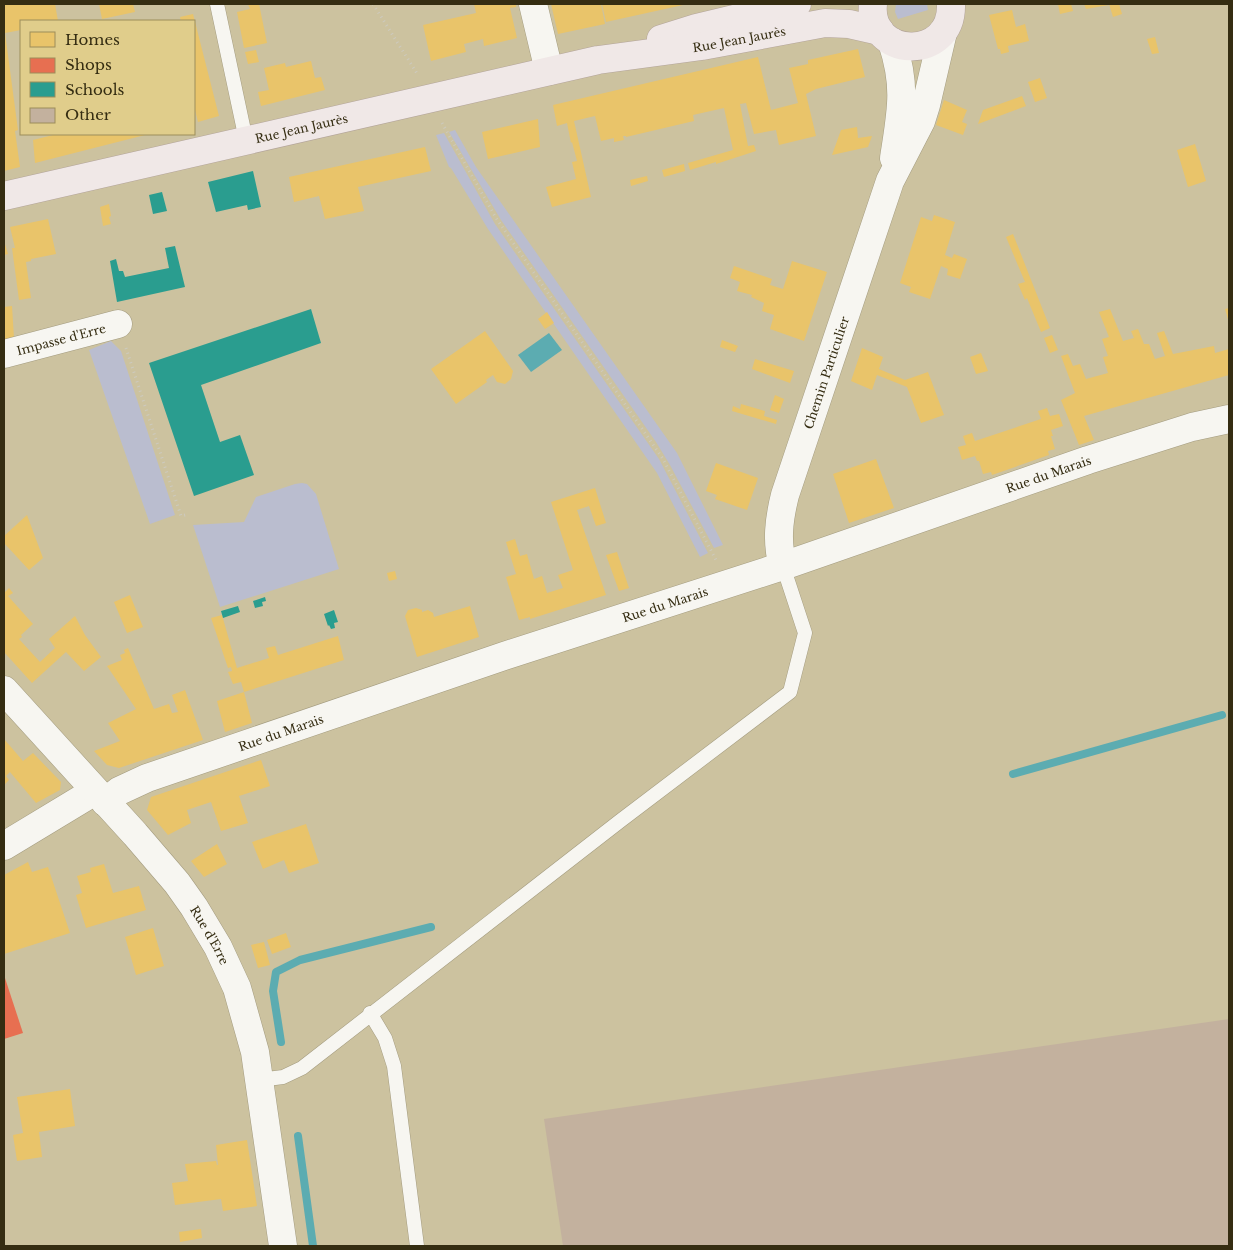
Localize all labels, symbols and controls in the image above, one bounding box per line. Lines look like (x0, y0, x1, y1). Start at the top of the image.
legend (20, 20, 195, 135)
street label: Rue Jean Jaurès (691, 23, 787, 55)
text: Homes (65, 30, 120, 49)
text: Shops (65, 55, 112, 74)
text: Schools (65, 80, 125, 99)
text: Other (65, 105, 112, 124)
street label: Rue Jean Jaurès (254, 110, 349, 146)
street label: Chemin Particulier (800, 314, 852, 431)
street label: Impasse d'Erre (15, 320, 107, 358)
street label: Rue du Marais (1004, 452, 1093, 496)
street label: Rue du Marais (620, 583, 710, 625)
street label: Rue du Marais (236, 711, 325, 754)
street label: Rue d'Erre (187, 903, 233, 967)

